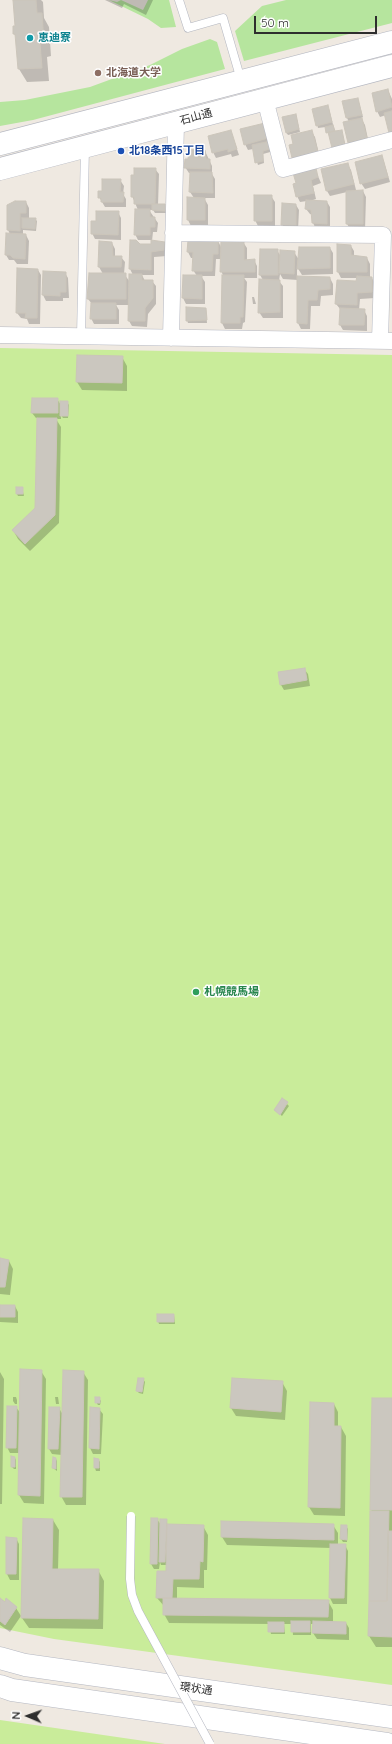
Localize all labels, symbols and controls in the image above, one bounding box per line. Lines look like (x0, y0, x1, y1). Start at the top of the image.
scale bar (256, 8, 379, 34)
text: 50 m (261, 15, 289, 30)
place label: 恵迪寮 (38, 31, 71, 45)
marker: 恵迪寮 (25, 33, 35, 43)
place label: 北海道大学 (106, 66, 161, 80)
marker: 北海道大学 (93, 68, 103, 78)
street label: 石山通 (178, 106, 214, 128)
place label: 北18条西15丁目 (129, 144, 205, 158)
marker: 北18条西15丁目 (116, 146, 126, 156)
place label: 札幌競馬場 (204, 985, 259, 999)
marker: 札幌競馬場 (191, 987, 201, 997)
street label: 環状通 (179, 1680, 213, 1698)
north arrow (8, 1696, 48, 1736)
text: N (9, 1711, 23, 1720)

